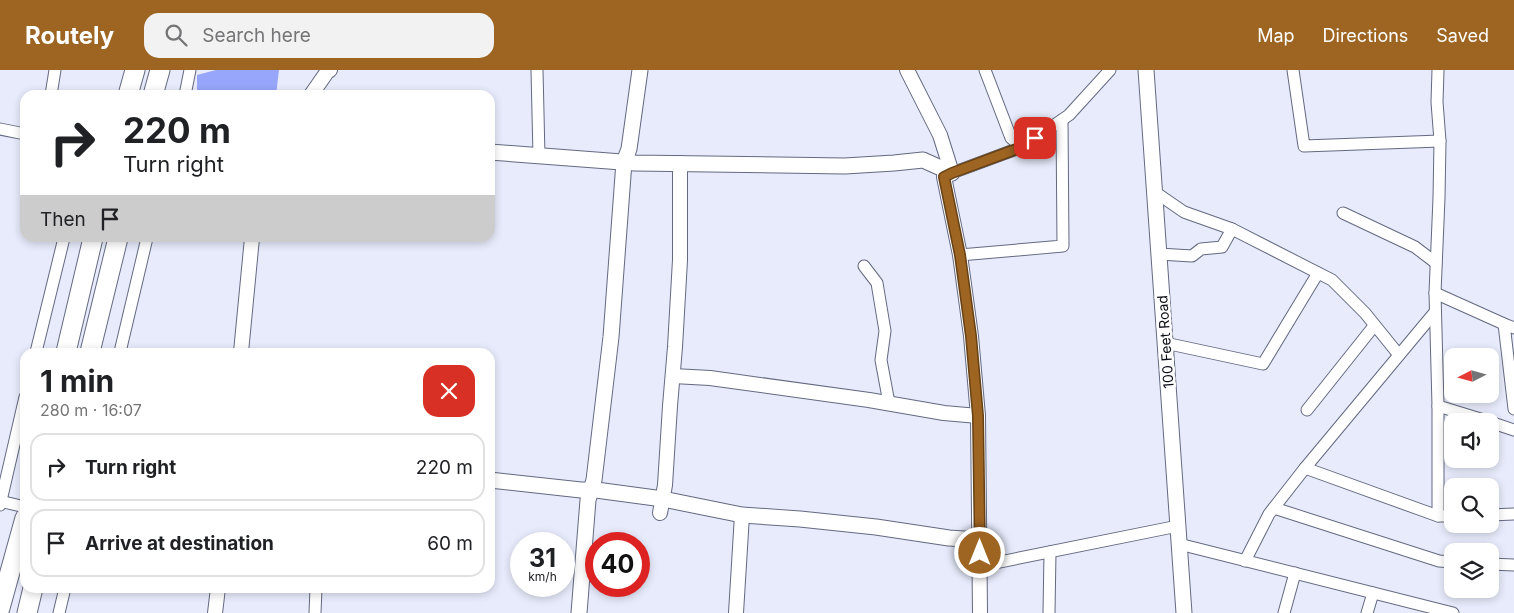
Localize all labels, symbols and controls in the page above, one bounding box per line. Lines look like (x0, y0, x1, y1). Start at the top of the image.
search box (144, 13, 494, 58)
text: Routely (25, 21, 114, 50)
icon: search (162, 21, 190, 49)
text: Search here (202, 24, 311, 47)
text: Map (1257, 25, 1295, 46)
text: Directions (1323, 25, 1408, 46)
text: Saved (1436, 25, 1489, 46)
text: 220 m (123, 109, 231, 151)
icon: right (40, 110, 105, 175)
pin (1014, 117, 1056, 159)
icon: arrive (1021, 124, 1049, 152)
text: Turn right (123, 151, 224, 177)
icon: arrive (96, 205, 124, 233)
text: Then (40, 208, 86, 231)
street label: 100 Feet Road (1153, 295, 1177, 389)
north arrow (1444, 348, 1499, 402)
map controls (1444, 348, 1499, 598)
text: 1 min (40, 363, 114, 399)
button: close (423, 365, 475, 417)
text: 280 m · 16:07 (40, 400, 142, 420)
button: sound (1444, 413, 1499, 468)
icon: right (42, 453, 70, 481)
text: Turn right (85, 456, 176, 479)
text: 220 m (416, 456, 473, 479)
button: search (1444, 478, 1499, 533)
position arrow (953, 526, 1005, 578)
icon: arrive (42, 529, 70, 557)
text: Arrive at destination (85, 532, 274, 555)
text: 60 m (427, 532, 473, 555)
speed limit sign: 40 (585, 532, 650, 597)
text: 31 (529, 543, 556, 573)
button: layers (1444, 543, 1499, 598)
text: km/h (528, 569, 557, 584)

